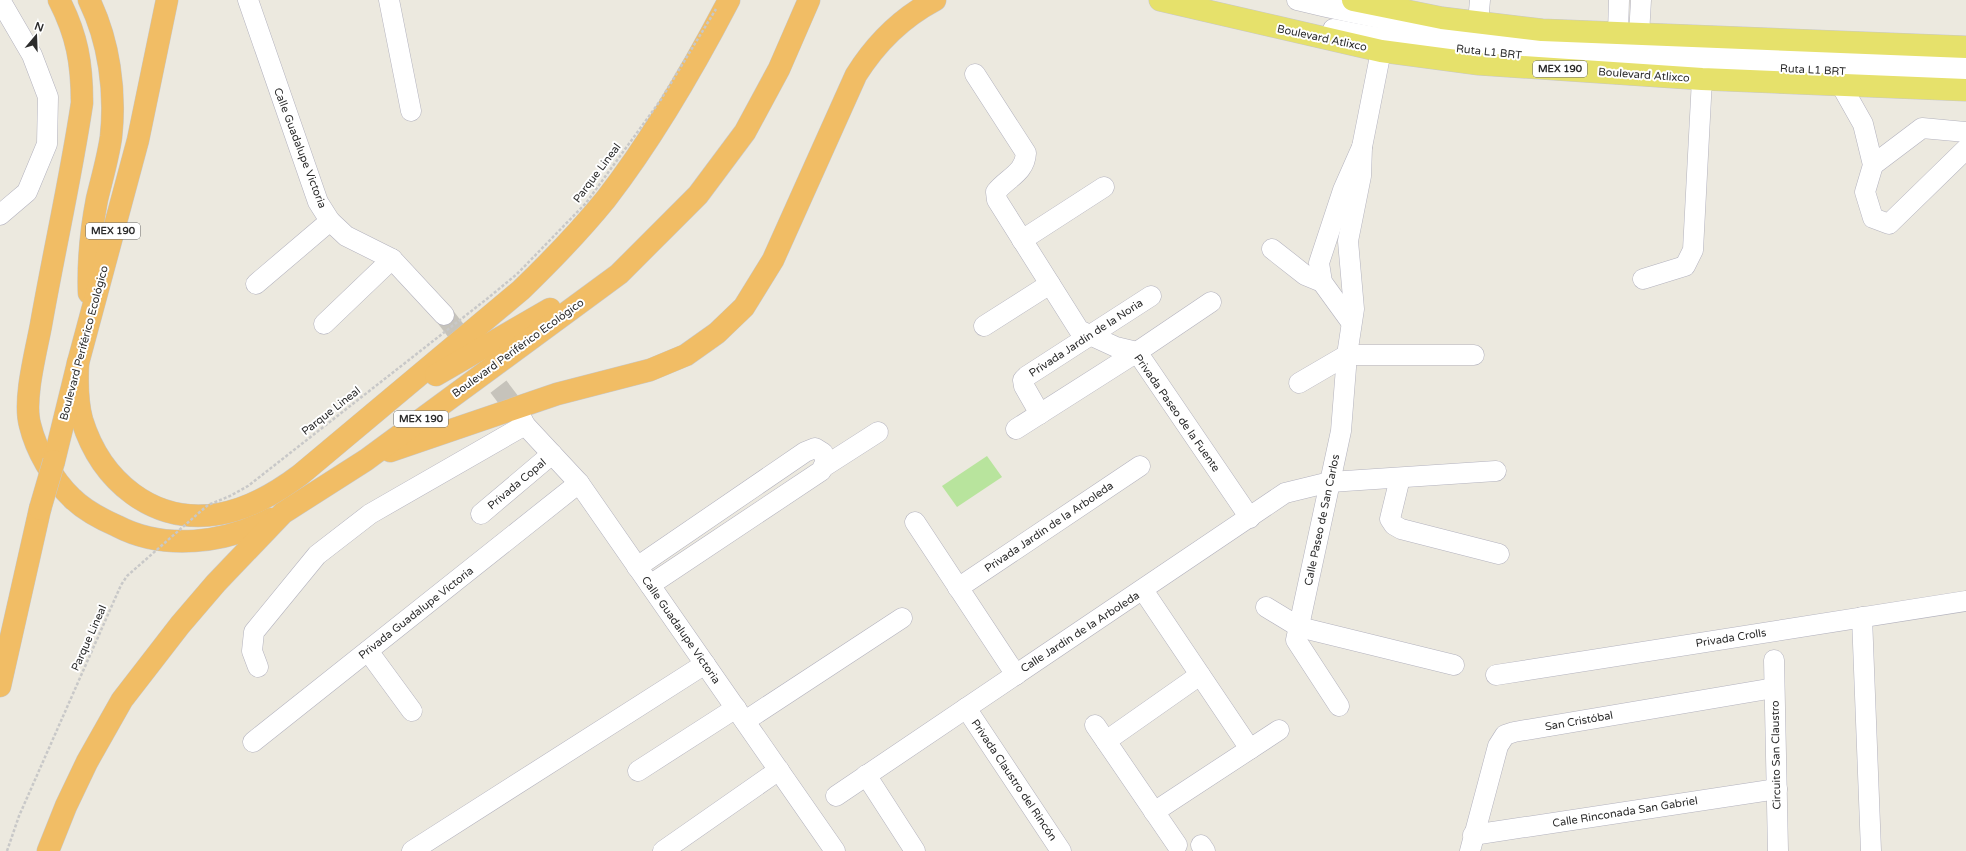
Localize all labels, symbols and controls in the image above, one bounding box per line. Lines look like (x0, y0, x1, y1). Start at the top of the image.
north arrow (16, 16, 56, 56)
text: N (33, 19, 45, 35)
street label: Boulevard Atlixco (1276, 22, 1368, 54)
street label: Ruta L1 BRT (1455, 42, 1523, 62)
road number: MEX 190 (1533, 61, 1587, 77)
street label: Ruta L1 BRT (1780, 62, 1847, 78)
street label: Boulevard Atlixco (1598, 65, 1690, 85)
street label: Calle Guadalupe Victoria (271, 86, 329, 210)
street label: Parque Lineal (570, 141, 624, 205)
road number: MEX 190 (86, 223, 140, 239)
street label: Boulevard Periférico Ecológico (57, 264, 111, 422)
street label: Boulevard Periférico Ecológico (450, 296, 587, 400)
street label: Privada Jardín de la Noria (1027, 296, 1145, 380)
street label: Privada Paseo de la Fuente (1131, 352, 1223, 474)
street label: Parque Lineal (299, 384, 363, 438)
road number: MEX 190 (394, 411, 448, 427)
street label: Calle Paseo de San Carlos (1302, 453, 1342, 587)
street label: Privada Copal (485, 456, 549, 512)
street label: Privada Jardín de la Arboleda (982, 479, 1116, 575)
street label: Privada Guadalupe Victoria (356, 564, 476, 662)
street label: Calle Guadalupe Victoria (639, 574, 723, 686)
street label: Calle Jardín de la Arboleda (1018, 589, 1142, 675)
street label: Parque Lineal (69, 603, 109, 673)
street label: Privada Crolls (1695, 626, 1767, 650)
street label: Circuito San Claustro (1769, 700, 1783, 810)
street label: San Cristóbal (1544, 709, 1614, 733)
street label: Privada Claustro del Rincón (968, 717, 1060, 843)
street label: Calle Rinconada San Gabriel (1551, 794, 1699, 830)

